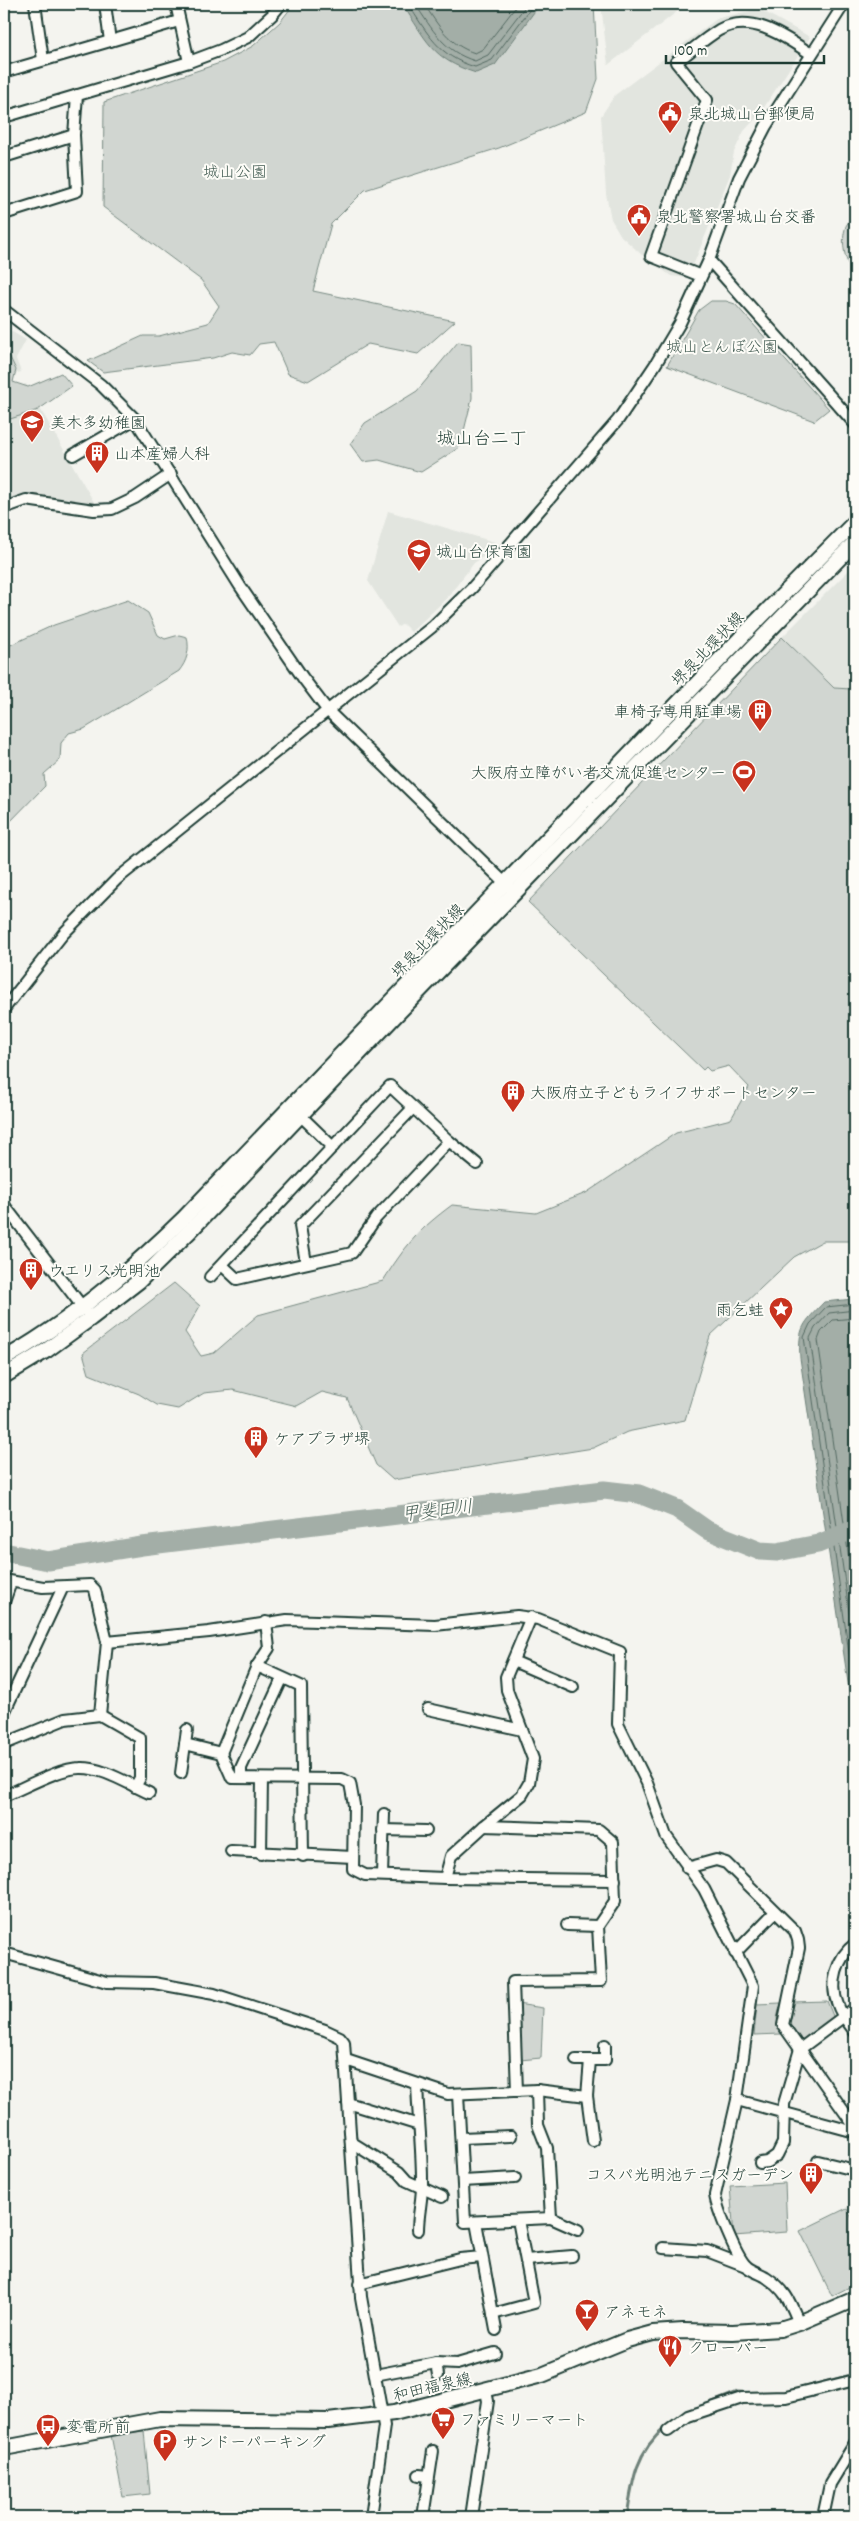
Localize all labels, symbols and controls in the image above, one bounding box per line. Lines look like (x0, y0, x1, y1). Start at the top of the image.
scale bar (666, 32, 824, 64)
text: 100 m (674, 41, 707, 63)
public building icon: 泉北城山台郵便局 (657, 100, 683, 134)
place label: 泉北城山台郵便局 (688, 104, 816, 127)
park label: 城山公園 (203, 162, 267, 185)
public building icon: 泉北警察署城山台交番 (626, 203, 652, 237)
place label: 泉北警察署城山台交番 (656, 207, 816, 230)
park label: 城山とんぼ公園 (666, 337, 778, 360)
school or university icon: 美木多幼稚園 (19, 409, 45, 443)
place label: 美木多幼稚園 (50, 413, 146, 436)
district label: 城山台二丁 (437, 428, 527, 453)
building icon: 山本産婦人科 (84, 440, 110, 474)
place label: 山本産婦人科 (114, 444, 210, 467)
school or university icon: 城山台保育園 (406, 538, 432, 572)
place label: 城山台保育園 (436, 542, 532, 565)
street label: 堺泉北環状線 (667, 607, 750, 692)
building icon: 車椅子専用駐車場 (747, 698, 773, 732)
place label: 車椅子専用駐車場 (614, 702, 742, 725)
sports icon: 大阪府立障がい者交流促進センター (731, 759, 757, 793)
place label: 大阪府立障がい者交流促進センター (471, 763, 726, 786)
street label: 堺泉北環状線 (387, 899, 470, 984)
building icon: 大阪府立子どもライフサポートセンター (500, 1079, 526, 1113)
place label: 大阪府立子どもライフサポートセンター (530, 1083, 817, 1106)
building icon: ウエリス光明池 (18, 1257, 44, 1291)
place label: ウエリス光明池 (48, 1261, 160, 1284)
place icon: 雨乞蛙 (768, 1296, 794, 1330)
place label: 雨乞蛙 (716, 1300, 764, 1323)
building icon: ケアプラザ堺 (243, 1425, 269, 1459)
place label: ケアプラザ堺 (274, 1429, 370, 1452)
water label: 甲斐田川 (400, 1496, 475, 1529)
building icon: コスパ光明池テニスガーデン (798, 2161, 824, 2195)
place label: コスパ光明池テニスガーデン (586, 2165, 794, 2188)
bar icon: アネモネ (574, 2298, 600, 2332)
place label: アネモネ (604, 2302, 668, 2325)
restaurant icon: クローバー (657, 2334, 683, 2368)
place label: クローバー (688, 2338, 768, 2361)
street label: 和田福泉線 (391, 2368, 474, 2409)
supermarket icon: ファミリーマート (430, 2406, 456, 2440)
place label: ファミリーマート (460, 2410, 588, 2433)
bus stop icon: 変電所前 (35, 2413, 61, 2447)
place label: 変電所前 (66, 2417, 130, 2440)
parking icon: サンドーパーキング (152, 2428, 178, 2462)
place label: サンドーパーキング (182, 2432, 326, 2455)

